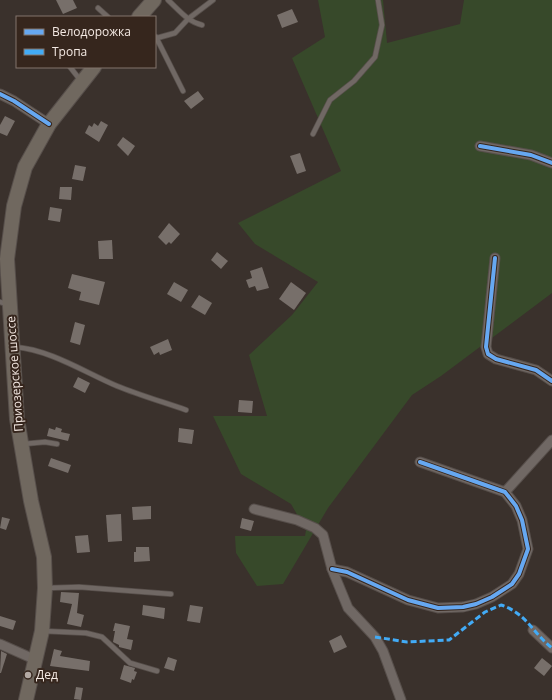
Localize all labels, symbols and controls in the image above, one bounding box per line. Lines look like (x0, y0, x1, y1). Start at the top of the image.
legend (16, 16, 156, 68)
text: Велодорожка (52, 23, 131, 40)
text: Тропа (52, 43, 87, 60)
street label: Приозерское шоссе (2, 315, 27, 432)
place label: Дед (36, 666, 58, 683)
marker: Дед (23, 670, 33, 680)

